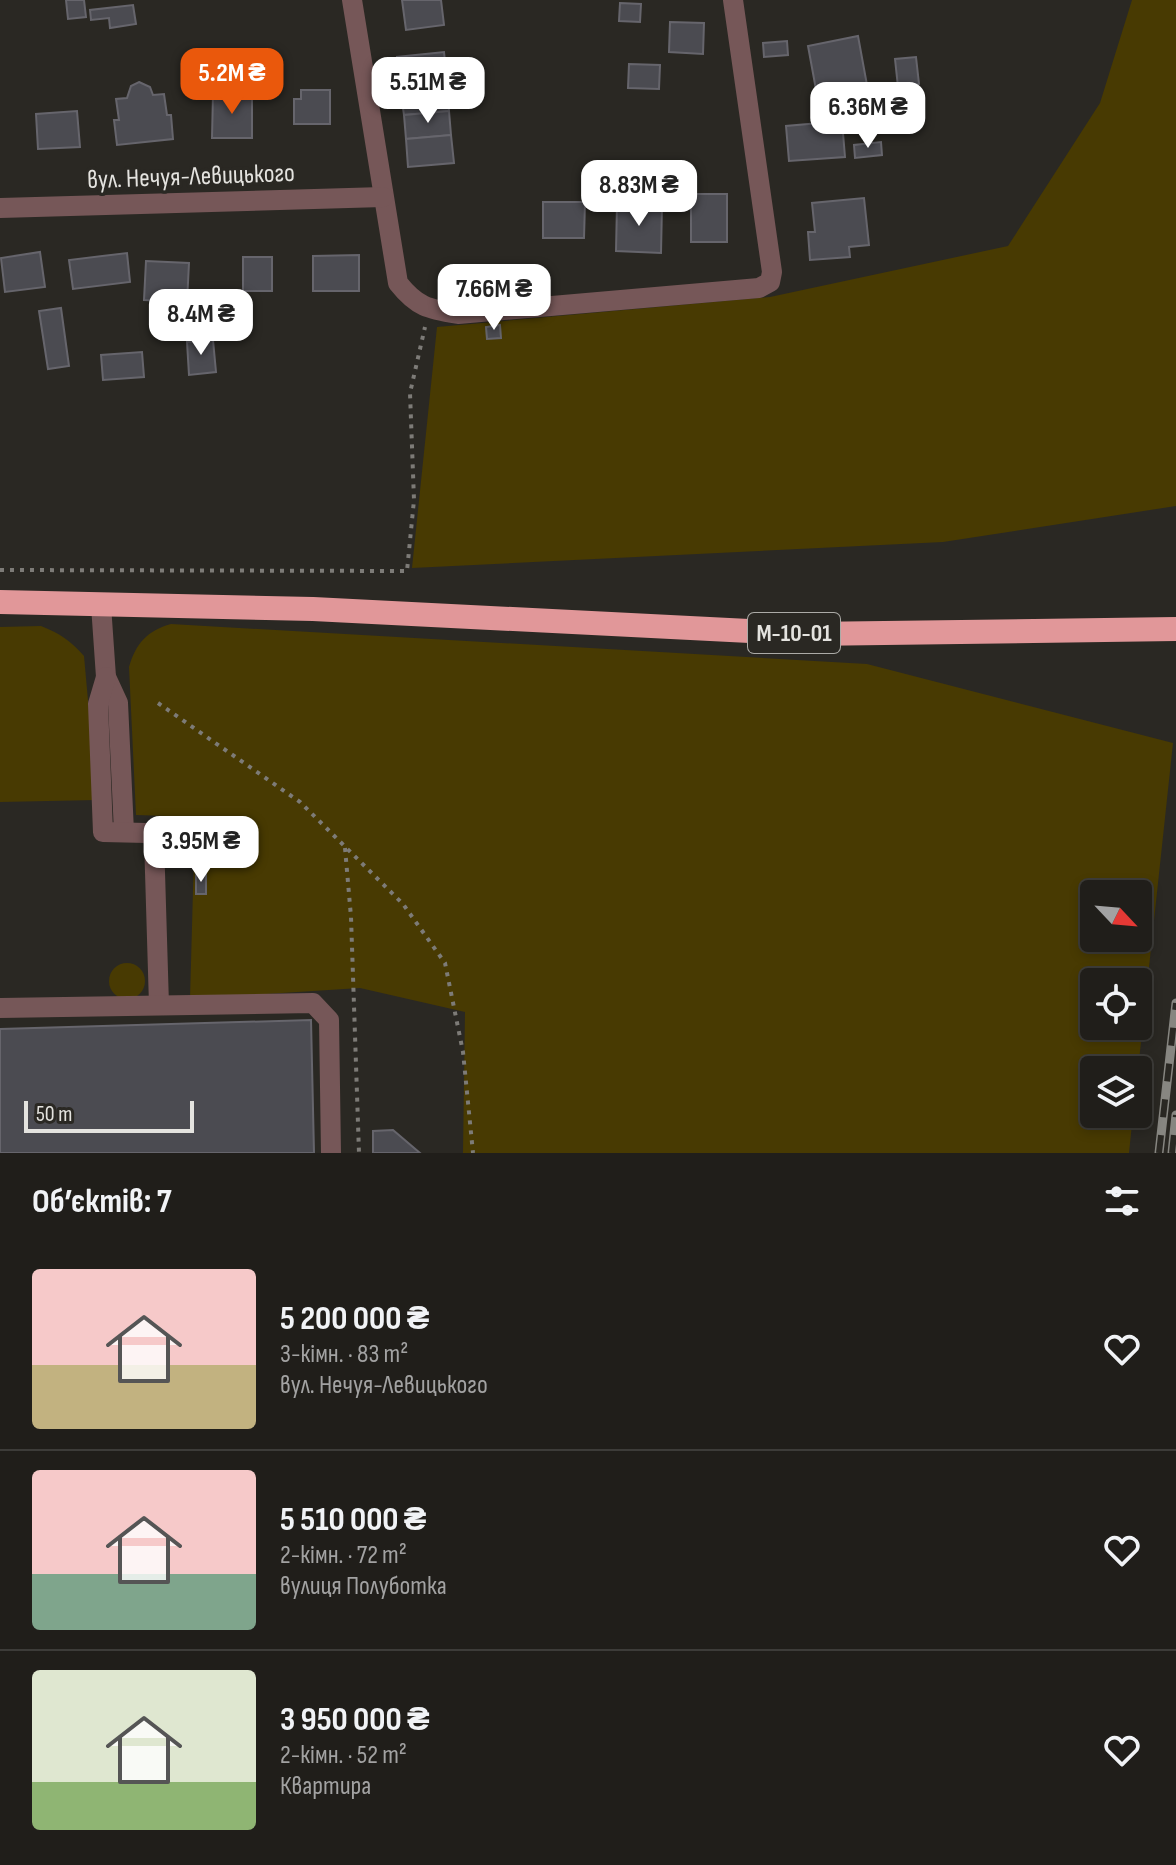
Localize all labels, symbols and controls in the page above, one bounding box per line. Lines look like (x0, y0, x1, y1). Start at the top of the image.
pin: 5.2M ₴ (167, 48, 297, 116)
pin: 5.51M ₴ (354, 57, 502, 125)
text: 5.2M ₴ (198, 58, 266, 89)
text: 5.51M ₴ (390, 67, 466, 98)
pin: 6.36M ₴ (794, 82, 942, 150)
text: 6.36M ₴ (828, 92, 908, 123)
street label: вул. Нечуя-Левицького (87, 158, 295, 196)
pin: 8.83M ₴ (565, 160, 713, 228)
text: 8.83M ₴ (599, 170, 679, 201)
pin: 7.66M ₴ (420, 264, 568, 332)
text: 7.66M ₴ (456, 274, 532, 305)
pin: 8.4M ₴ (136, 289, 266, 357)
text: 8.4M ₴ (167, 299, 235, 330)
road number: М-10-01 (748, 613, 840, 653)
pin: 3.95M ₴ (127, 816, 275, 884)
text: 3.95M ₴ (162, 826, 240, 857)
north arrow (1080, 880, 1152, 952)
map controls (1080, 880, 1152, 1128)
button: locate (1080, 968, 1152, 1040)
button: layers (1080, 1056, 1152, 1128)
scale bar (24, 1097, 194, 1133)
text: 50 m (36, 1101, 72, 1128)
icon: filters (1100, 1179, 1144, 1223)
text: Об’єктів: 7 (32, 1181, 172, 1222)
text: 5 200 000 ₴ (280, 1298, 429, 1339)
icon: home (96, 1301, 192, 1397)
icon: heart (1100, 1327, 1144, 1371)
text: 3-кімн. · 83 m² (280, 1339, 408, 1370)
text: вул. Нечуя-Левицького (280, 1370, 488, 1401)
text: 5 510 000 ₴ (280, 1499, 427, 1540)
icon: home (96, 1502, 192, 1598)
icon: heart (1100, 1528, 1144, 1572)
text: 2-кімн. · 72 m² (280, 1540, 407, 1571)
text: вулиця Полуботка (280, 1571, 447, 1602)
text: 3 950 000 ₴ (280, 1699, 430, 1740)
icon: home (96, 1702, 192, 1798)
icon: heart (1100, 1728, 1144, 1772)
text: 2-кімн. · 52 m² (280, 1740, 407, 1771)
text: Квартира (280, 1771, 371, 1802)

